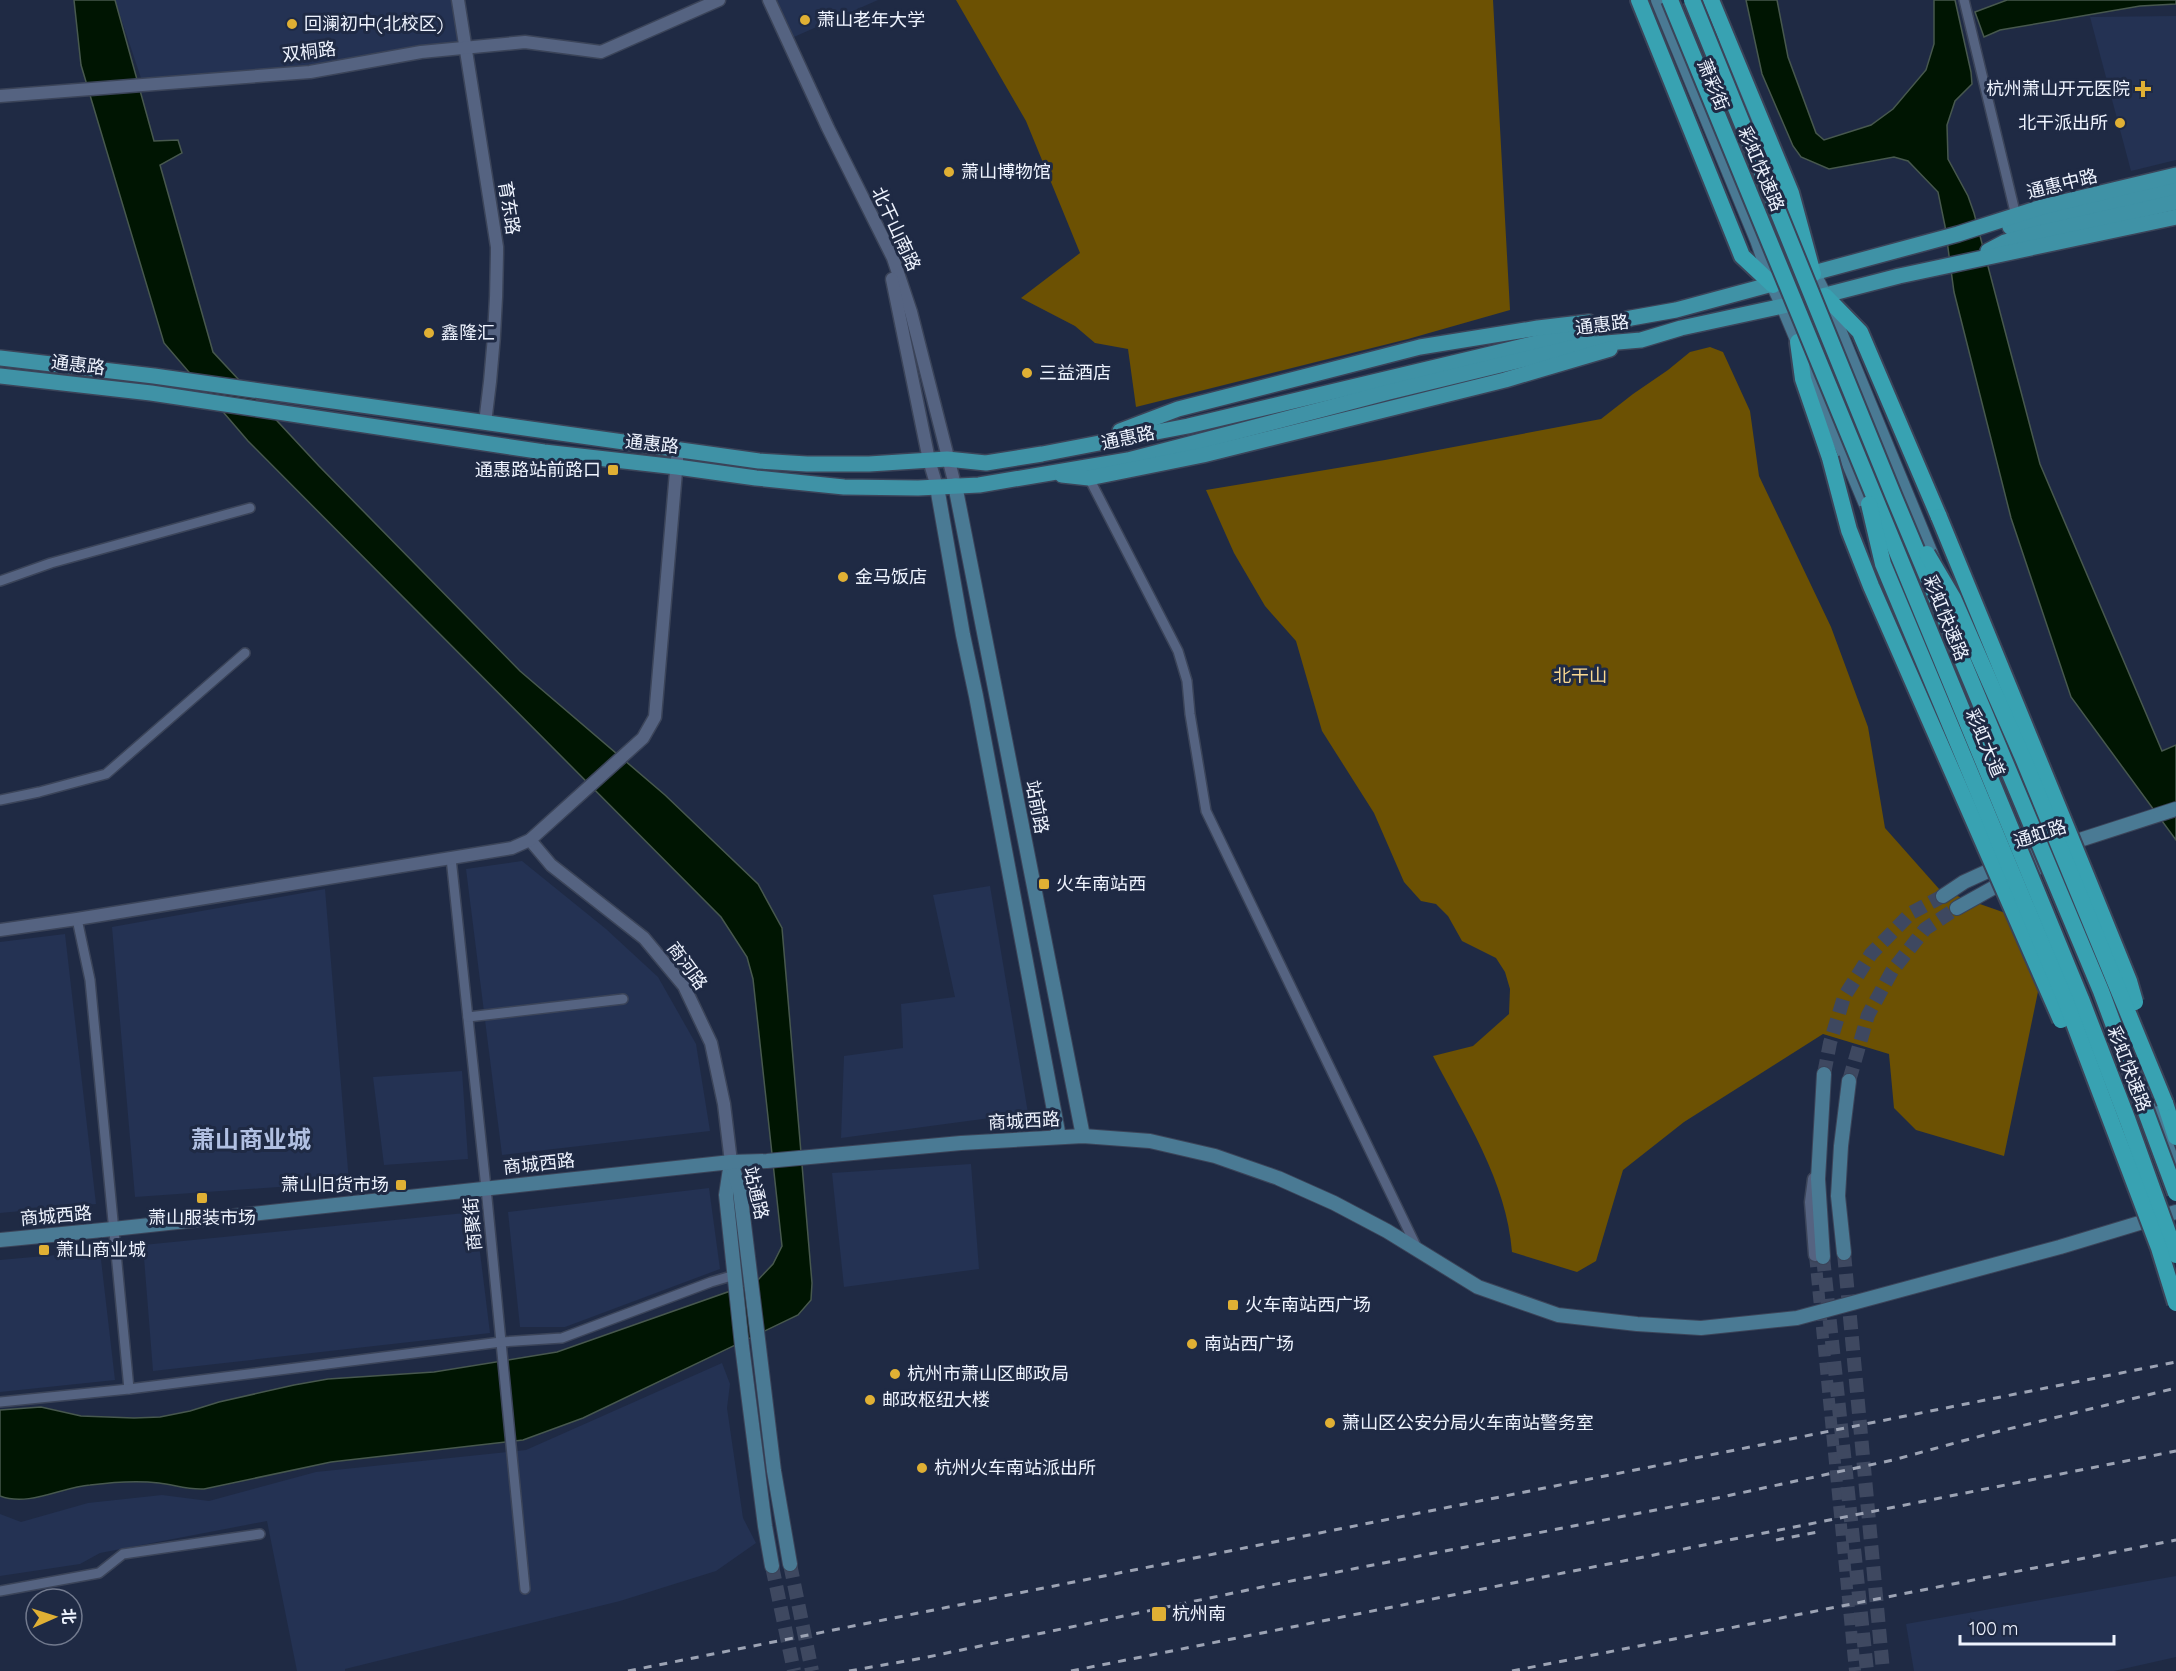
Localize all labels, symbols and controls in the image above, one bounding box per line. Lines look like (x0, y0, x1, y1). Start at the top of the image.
place label: 萧山老年大学 (817, 8, 925, 31)
place label: 回澜初中(北校区) (304, 12, 443, 35)
marker: 萧山老年大学 (798, 13, 812, 27)
marker: 回澜初中(北校区) (285, 17, 299, 31)
street label: 双桐路 (281, 37, 337, 66)
street label: 萧彩街 (1693, 55, 1734, 114)
place label: 杭州萧山开元医院 (1986, 77, 2130, 100)
marker: 杭州萧山开元医院 (2134, 80, 2152, 98)
place label: 北干派出所 (2018, 111, 2108, 134)
marker: 北干派出所 (2113, 116, 2127, 130)
street label: 彩虹快速路 (1733, 123, 1790, 215)
place label: 萧山博物馆 (961, 160, 1051, 183)
street label: 通惠中路 (2024, 164, 2100, 203)
marker: 萧山博物馆 (942, 165, 956, 179)
street label: 育东路 (494, 179, 525, 236)
street label: 北干山南路 (867, 183, 926, 274)
street label: 通惠路 (1574, 310, 1630, 339)
place label: 鑫隆汇 (441, 321, 495, 344)
marker: 鑫隆汇 (422, 326, 436, 340)
street label: 通惠路 (50, 350, 106, 379)
place label: 三益酒店 (1039, 361, 1111, 384)
marker: 三益酒店 (1020, 366, 1034, 380)
street label: 通惠路 (1099, 421, 1157, 454)
street label: 通惠路 (624, 429, 680, 458)
place label: 通惠路站前路口 (475, 458, 601, 481)
marker: 通惠路站前路口 (606, 463, 620, 477)
place label: 金马饭店 (855, 565, 927, 588)
marker: 金马饭店 (836, 570, 850, 584)
street label: 彩虹快速路 (1919, 572, 1974, 664)
park label: 北干山 (1553, 664, 1607, 687)
street label: 彩虹大道 (1961, 705, 2010, 780)
street label: 站前路 (1021, 778, 1054, 836)
street label: 通虹路 (2011, 814, 2069, 853)
place label: 火车南站西 (1056, 872, 1146, 895)
marker: 火车南站西 (1037, 877, 1051, 891)
street label: 商河路 (662, 937, 713, 994)
street label: 彩虹快速路 (2103, 1023, 2156, 1115)
street label: 商城西路 (987, 1107, 1061, 1134)
district label: 萧山商业城 (191, 1124, 311, 1154)
street label: 商城西路 (502, 1148, 576, 1179)
street label: 站通路 (739, 1164, 774, 1222)
place label: 萧山旧货市场 (281, 1173, 389, 1196)
marker: 萧山旧货市场 (394, 1178, 408, 1192)
marker: 萧山服装市场 (195, 1191, 209, 1205)
street label: 商聚街 (459, 1196, 486, 1252)
street label: 商城西路 (19, 1201, 93, 1230)
place label: 萧山服装市场 (148, 1206, 256, 1229)
place label: 萧山商业城 (56, 1238, 146, 1261)
marker: 萧山商业城 (37, 1243, 51, 1257)
place label: 火车南站西广场 (1245, 1293, 1371, 1316)
marker: 火车南站西广场 (1226, 1298, 1240, 1312)
place label: 南站西广场 (1204, 1332, 1294, 1355)
marker: 南站西广场 (1185, 1337, 1199, 1351)
place label: 杭州市萧山区邮政局 (907, 1362, 1069, 1385)
marker: 杭州市萧山区邮政局 (888, 1367, 902, 1381)
place label: 邮政枢纽大楼 (882, 1388, 990, 1411)
marker: 邮政枢纽大楼 (863, 1393, 877, 1407)
place label: 萧山区公安分局火车南站警务室 (1342, 1411, 1594, 1434)
marker: 萧山区公安分局火车南站警务室 (1323, 1416, 1337, 1430)
place label: 杭州火车南站派出所 (934, 1456, 1096, 1479)
marker: 杭州火车南站派出所 (915, 1461, 929, 1475)
north arrow (24, 1587, 84, 1647)
place label: 杭州南 (1172, 1602, 1226, 1625)
marker: 杭州南 (1150, 1605, 1168, 1623)
text: 北 (59, 1608, 79, 1625)
scale bar (1960, 1608, 2114, 1646)
text: 100 m (1969, 1617, 2018, 1640)

